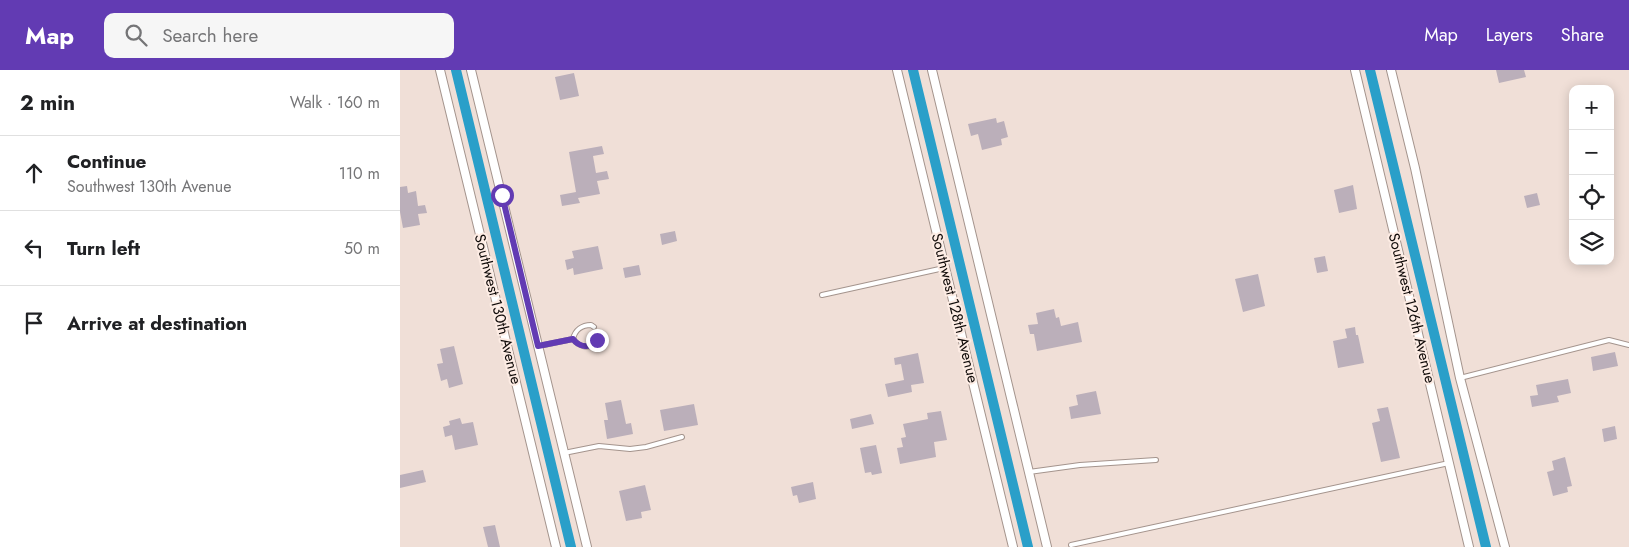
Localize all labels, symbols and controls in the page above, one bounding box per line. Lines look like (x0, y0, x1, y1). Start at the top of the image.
search box (104, 13, 454, 58)
text: Map (25, 18, 74, 53)
icon: search (122, 21, 150, 49)
text: Search here (162, 22, 258, 49)
text: Map (1424, 22, 1458, 48)
text: Layers (1486, 22, 1533, 48)
text: Share (1561, 22, 1604, 48)
map controls (1569, 85, 1614, 265)
button: + (1569, 85, 1614, 130)
text: 2 min (20, 88, 75, 118)
text: Walk · 160 m (290, 91, 380, 114)
button: − (1569, 130, 1614, 175)
text: Continue (67, 148, 146, 175)
icon: ahead (20, 159, 48, 187)
text: 110 m (339, 162, 380, 185)
text: Southwest 130th Avenue (67, 175, 231, 198)
button: locate (1569, 175, 1614, 220)
route start (491, 184, 514, 207)
button: layers (1569, 220, 1614, 265)
street label: Southwest 128th Avenue (926, 231, 984, 385)
street label: Southwest 126th Avenue (1383, 231, 1441, 386)
street label: Southwest 130th Avenue (469, 232, 527, 387)
icon: left (20, 234, 48, 262)
text: Turn left (67, 235, 140, 262)
text: 50 m (344, 237, 380, 260)
icon: arrive (20, 309, 48, 337)
text: Arrive at destination (67, 310, 247, 337)
route end (586, 329, 609, 352)

